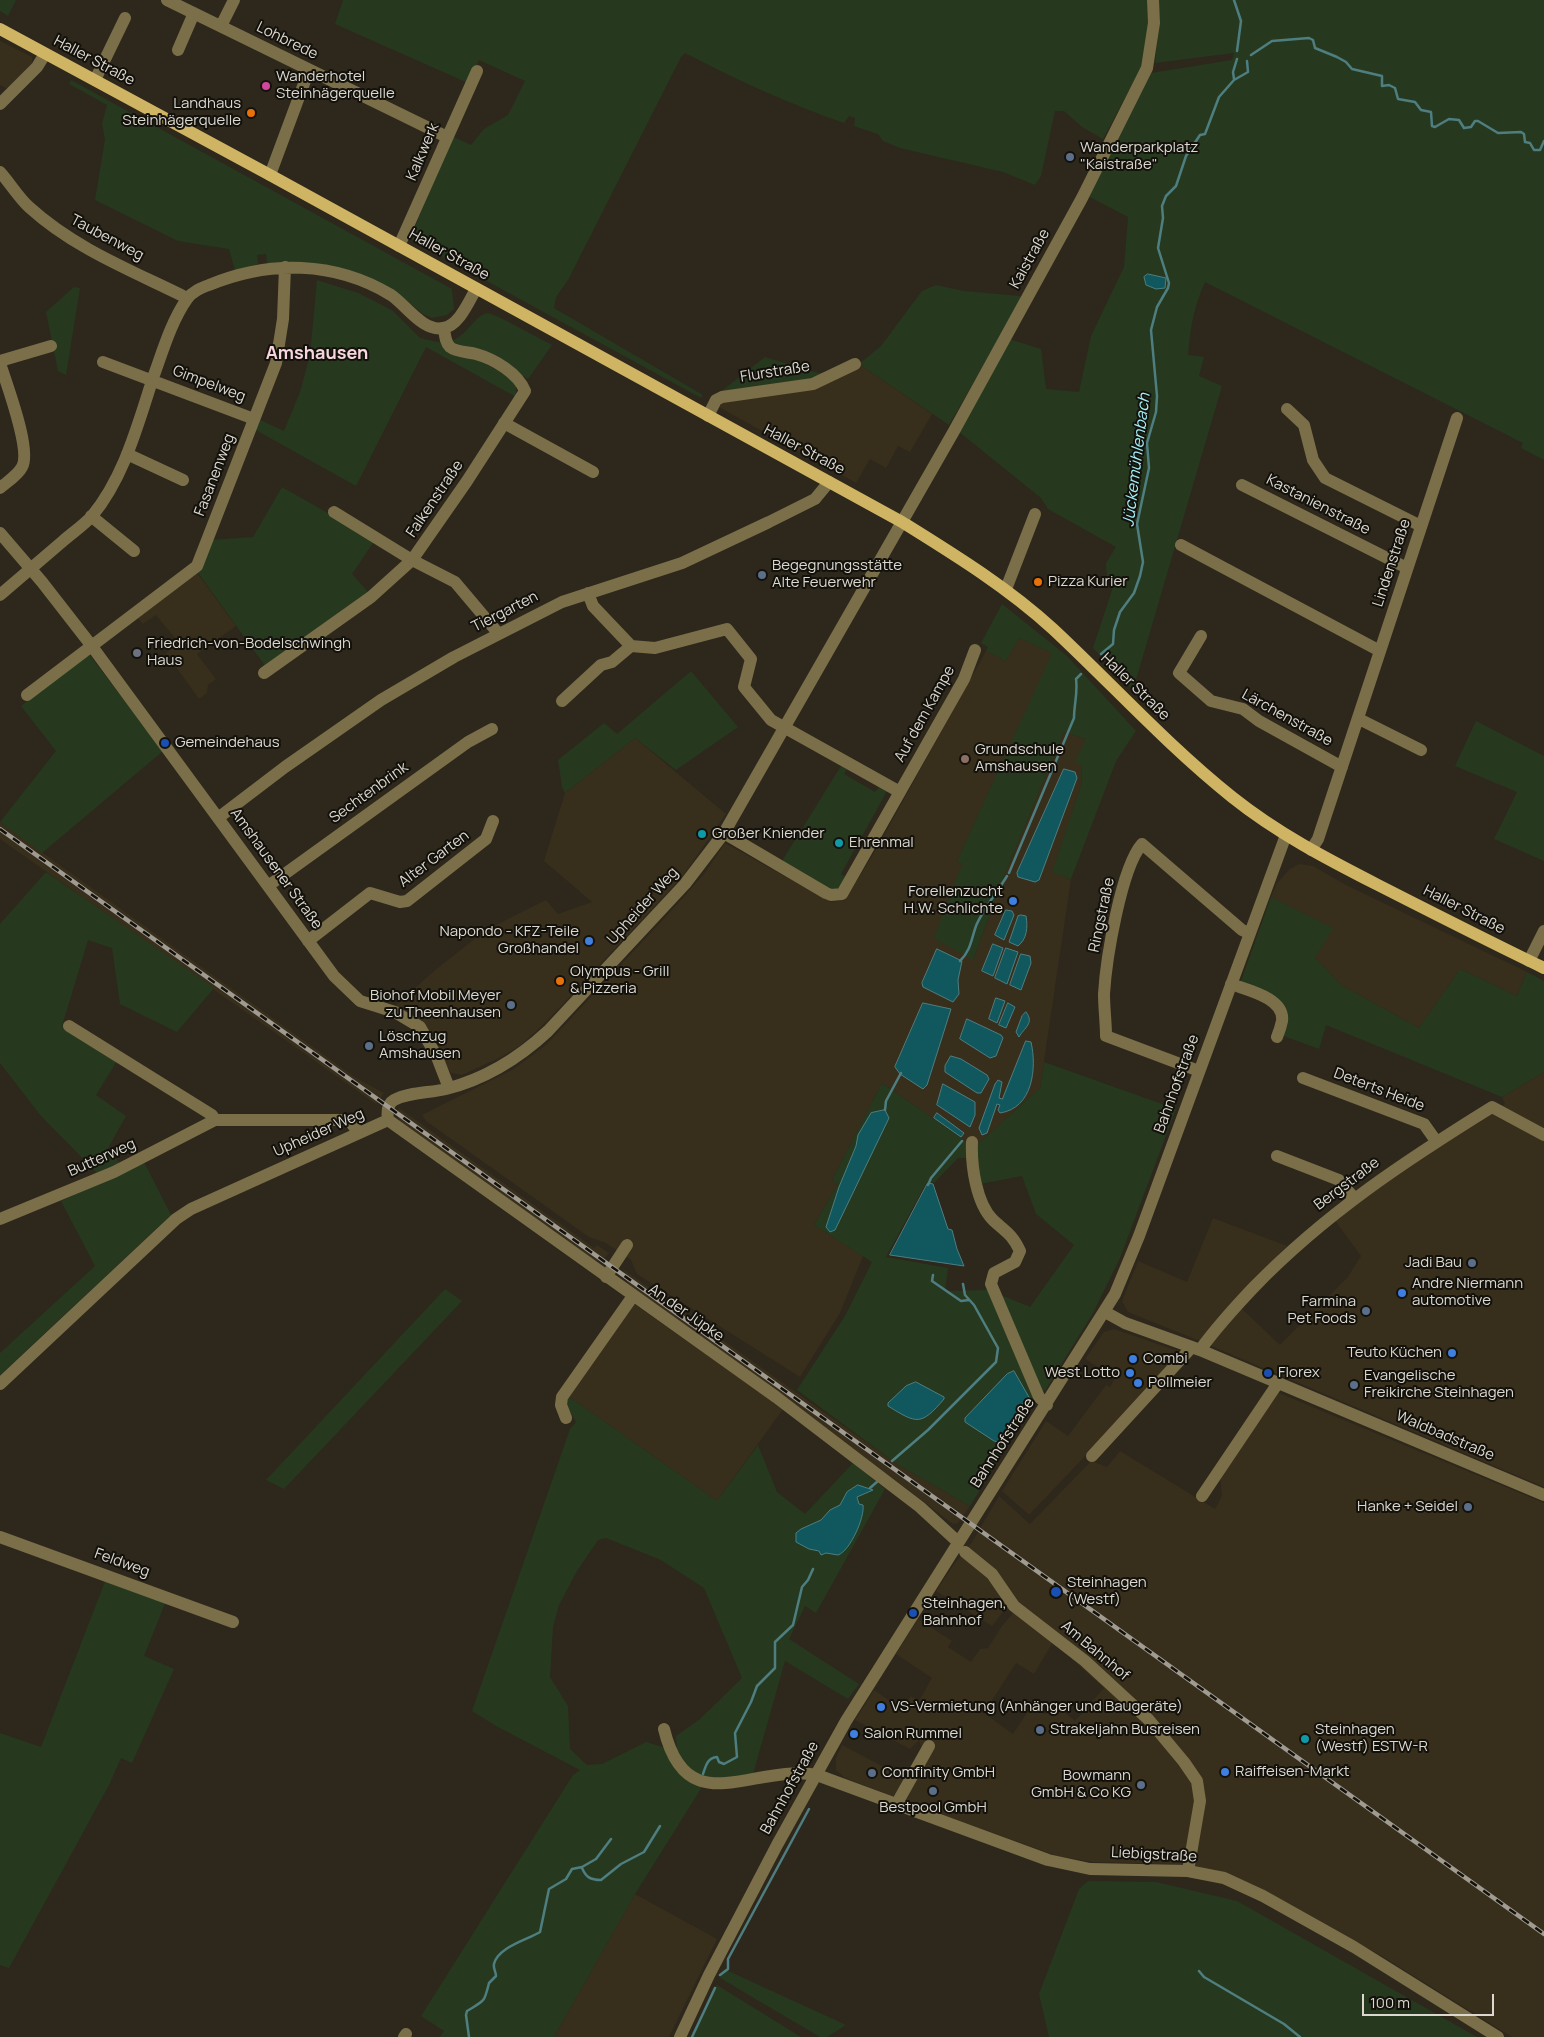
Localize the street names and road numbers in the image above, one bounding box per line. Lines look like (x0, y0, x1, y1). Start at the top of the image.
street label: Lohbrede (253, 18, 321, 64)
street label: Haller Straße (50, 32, 138, 90)
street label: Kalkwerk (403, 120, 443, 184)
street label: Taubenweg (67, 211, 147, 265)
street label: Haller Straße (406, 226, 492, 284)
street label: Kaistraße (1006, 226, 1054, 292)
street label: Flurstraße (739, 358, 811, 386)
street label: Gimpelweg (170, 362, 248, 406)
street label: Haller Straße (760, 421, 848, 479)
street label: Fasanenweg (191, 431, 239, 519)
street label: Falkenstraße (403, 457, 467, 541)
street label: Kastanienstraße (1263, 471, 1373, 539)
street label: Lindenstraße (1369, 517, 1415, 609)
street label: Tiergarten (469, 588, 541, 636)
street label: Haller Straße (1097, 650, 1173, 724)
street label: Auf dem Kampe (891, 663, 959, 765)
street label: Lärchenstraße (1238, 686, 1336, 750)
street label: Sechtenbrink (326, 759, 412, 827)
street label: Amshausener Straße (226, 805, 326, 933)
street label: Alter Garten (395, 827, 473, 891)
street label: Upheider Weg (604, 864, 682, 948)
street label: Ringstraße (1085, 876, 1119, 954)
street label: Haller Straße (1420, 882, 1508, 938)
street label: Bahnhofstraße (1151, 1032, 1203, 1136)
street label: Deterts Heide (1331, 1064, 1427, 1116)
street label: Upheider Weg (271, 1105, 367, 1161)
street label: Butterweg (65, 1135, 139, 1181)
street label: Bergstraße (1311, 1154, 1383, 1214)
street label: An der Jüpke (645, 1280, 727, 1346)
street label: Bahnhofstraße (967, 1395, 1039, 1491)
street label: Waldbadstraße (1393, 1407, 1497, 1465)
street label: Feldweg (92, 1545, 152, 1581)
street label: Am Bahnhof (1057, 1617, 1133, 1685)
street label: Bahnhofstraße (757, 1738, 823, 1838)
street label: Liebigstraße (1110, 1844, 1198, 1866)

